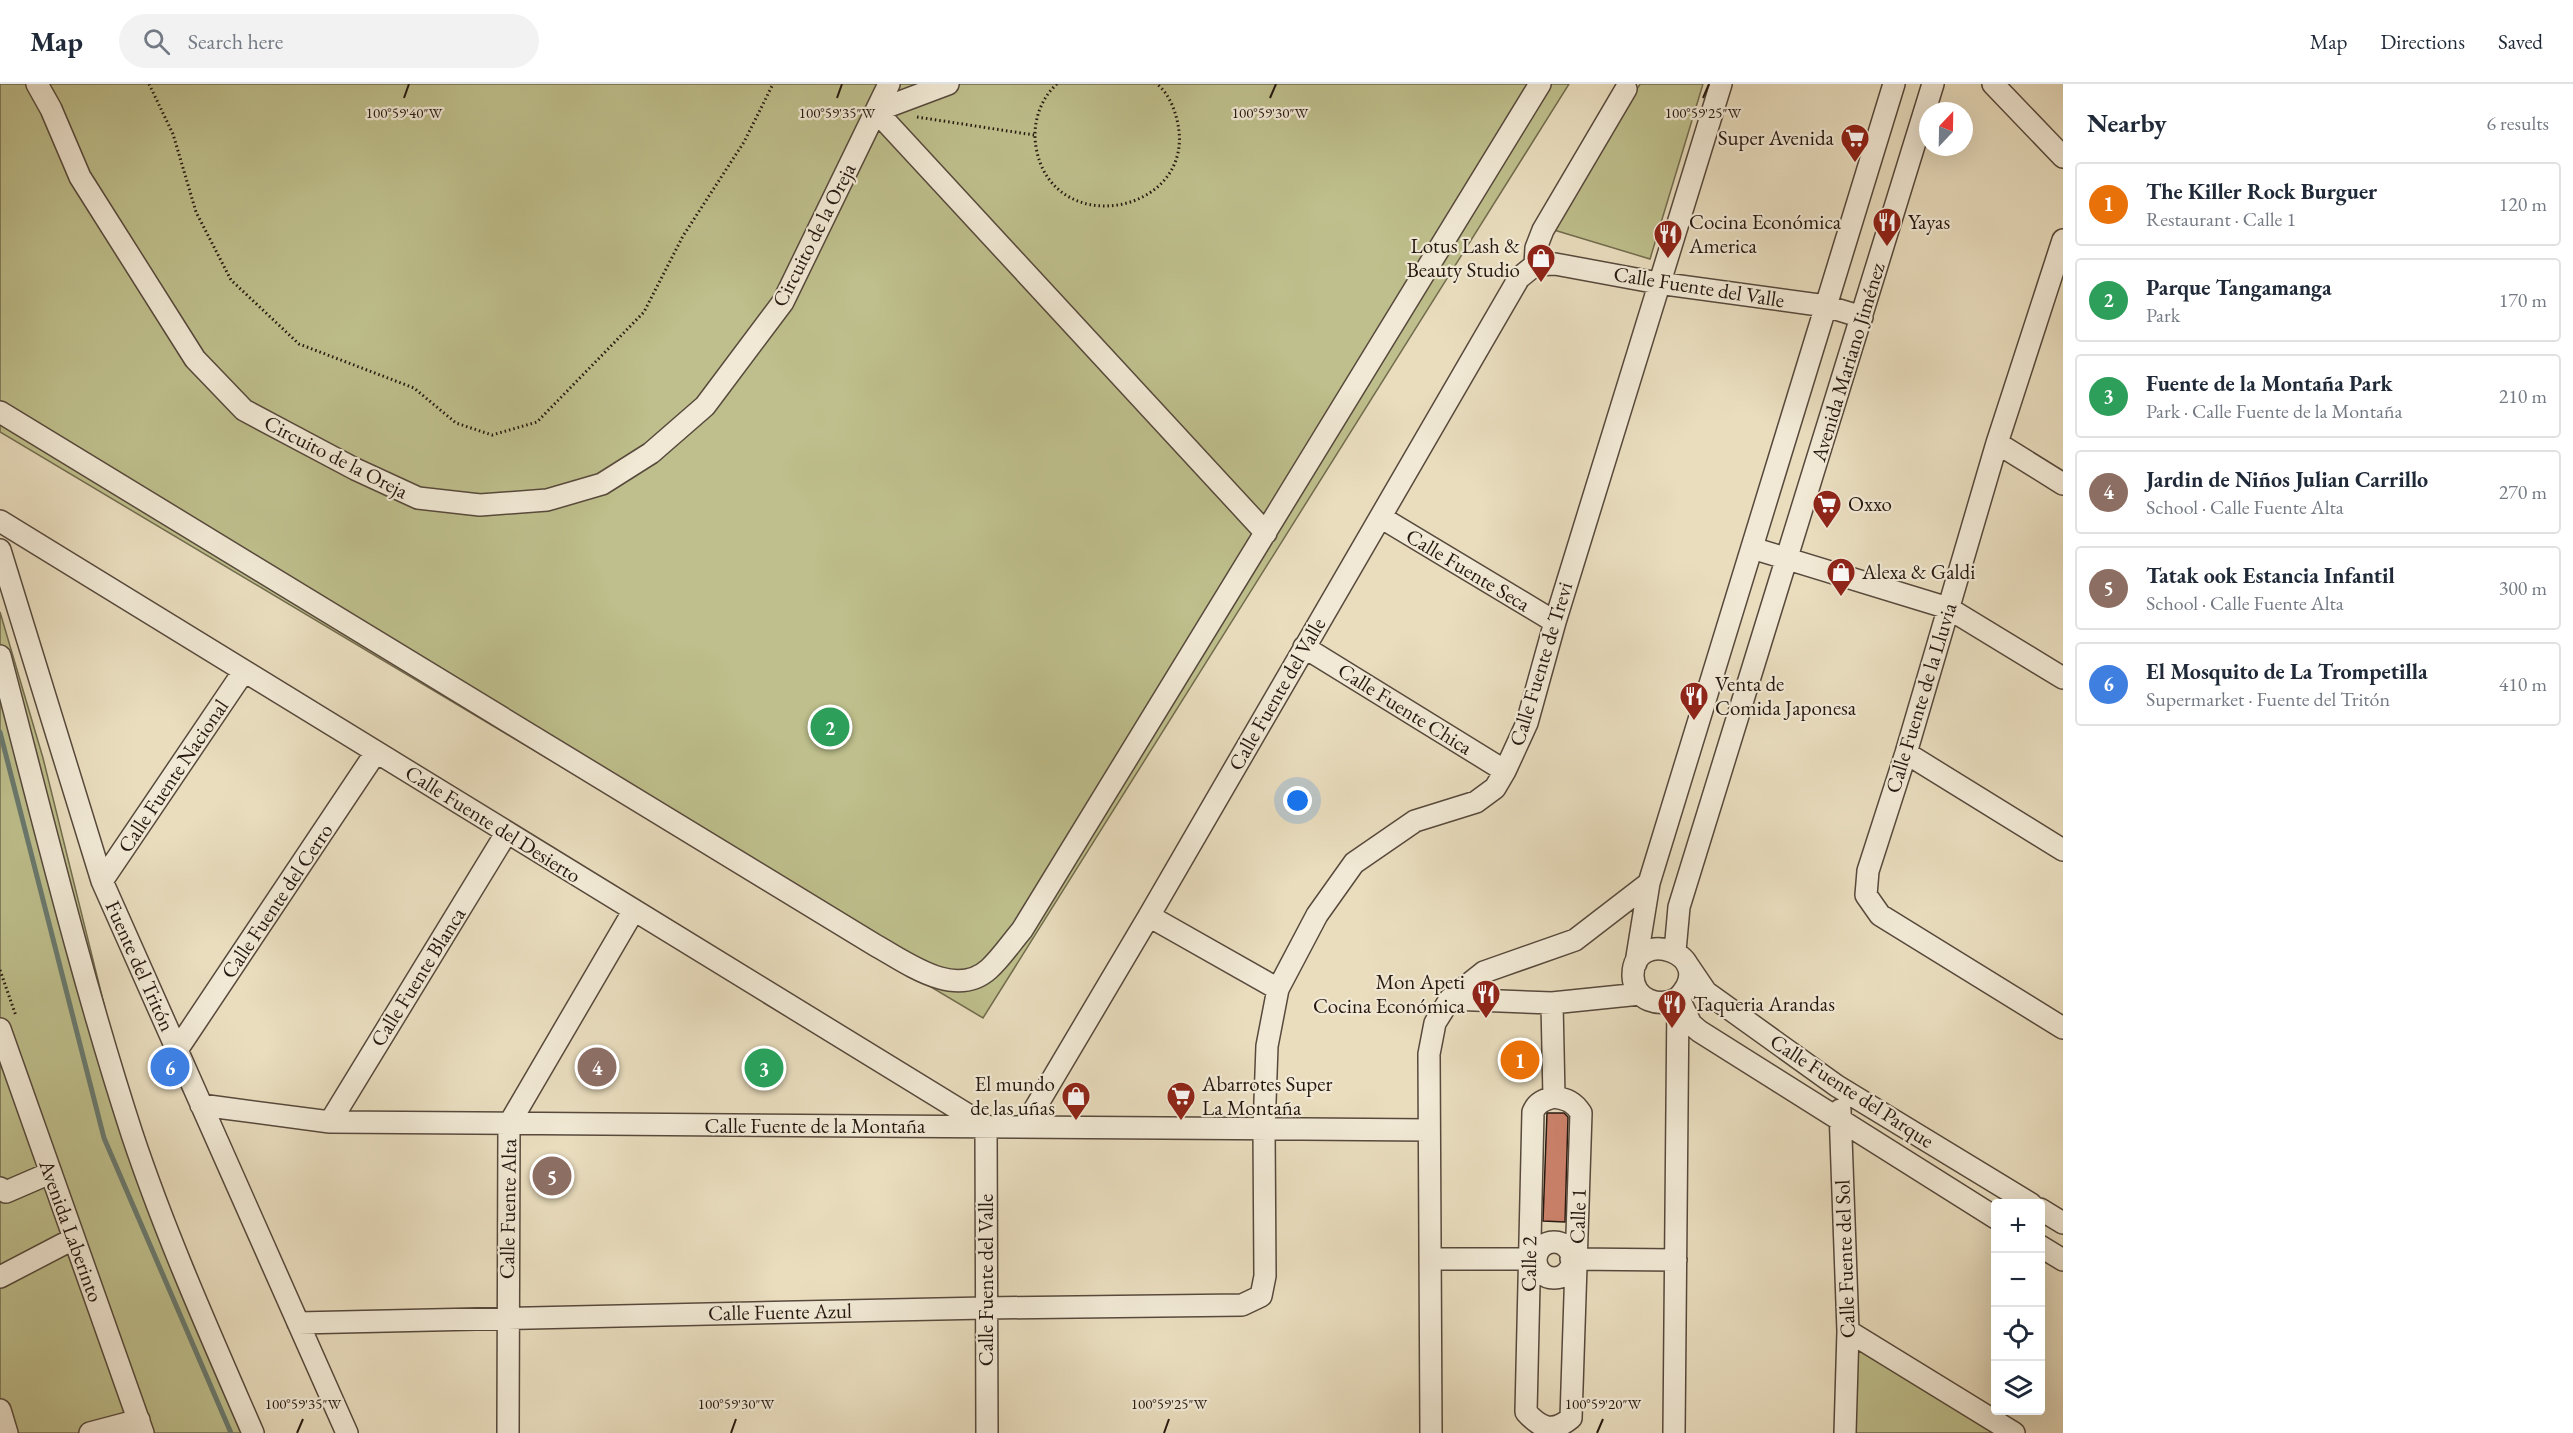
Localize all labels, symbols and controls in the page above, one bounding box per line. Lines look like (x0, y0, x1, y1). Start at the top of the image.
search box (119, 14, 539, 68)
text: Map (30, 23, 83, 59)
icon: search (140, 25, 173, 58)
text: Search here (188, 27, 283, 56)
text: Map (2310, 28, 2347, 55)
text: Directions (2380, 28, 2465, 55)
text: Saved (2498, 28, 2543, 55)
north arrow (1919, 102, 1973, 156)
text: 100°59'40"W (366, 103, 442, 122)
text: 100°59'35"W (799, 103, 875, 122)
text: 100°59'30"W (1232, 103, 1308, 122)
text: 100°59'25"W (1665, 103, 1741, 122)
text: Nearby (2087, 106, 2167, 140)
text: 6 results (2486, 110, 2549, 136)
supermarket icon: Super Avenida (1839, 122, 1871, 164)
place label: Super Avenida (1718, 124, 1835, 151)
street label: Circuito de la Oreja (766, 158, 862, 311)
text: The Killer Rock Burguer (2146, 177, 2377, 206)
text: 1 (2103, 191, 2114, 217)
text: 120 m (2499, 191, 2547, 217)
restaurant icon: Yayas (1871, 206, 1903, 248)
text: Restaurant · Calle 1 (2146, 206, 2296, 232)
place label: Cocina Económica America (1688, 208, 1842, 259)
place label: Yayas (1908, 208, 1950, 235)
restaurant icon: Cocina Económica America (1652, 218, 1684, 260)
place label: Lotus Lash & Beauty Studio (1406, 232, 1520, 283)
shop icon: Lotus Lash & Beauty Studio (1525, 242, 1557, 284)
street label: Avenida Mariano Jiménez (1804, 259, 1891, 465)
street label: Calle Fuente del Valle (1612, 260, 1786, 313)
text: Parque Tangamanga (2146, 273, 2332, 302)
text: 2 (2103, 287, 2114, 313)
text: 170 m (2499, 287, 2547, 313)
text: Park (2146, 302, 2180, 328)
text: Fuente de la Montaña Park (2146, 369, 2393, 398)
text: 3 (2103, 383, 2114, 409)
text: 210 m (2499, 383, 2547, 409)
text: Park · Calle Fuente de la Montaña (2146, 398, 2402, 424)
street label: Circuito de la Oreja (260, 409, 413, 505)
text: Jardin de Niños Julian Carrillo (2146, 465, 2428, 494)
text: 4 (2103, 479, 2114, 505)
text: 270 m (2499, 479, 2547, 505)
supermarket icon: Oxxo (1811, 488, 1843, 530)
place label: Oxxo (1848, 490, 1892, 517)
text: School · Calle Fuente Alta (2146, 494, 2344, 520)
street label: Calle Fuente Seca (1401, 522, 1536, 618)
shop icon: Alexa & Galdi (1825, 556, 1857, 598)
place label: Alexa & Galdi (1861, 558, 1975, 585)
text: Tatak ook Estancia Infantil (2146, 561, 2395, 590)
text: 5 (2103, 575, 2114, 601)
text: 300 m (2499, 575, 2547, 601)
street label: Calle Fuente de Trevi (1503, 578, 1578, 749)
text: School · Calle Fuente Alta (2146, 590, 2344, 616)
street label: Calle Fuente de la Lluvia (1879, 599, 1962, 796)
street label: Calle Fuente del Valle (1222, 612, 1331, 775)
street label: Calle Fuente Chica (1333, 657, 1478, 761)
text: El Mosquito de La Trompetilla (2146, 657, 2428, 686)
place label: Venta de Comida Japonesa (1715, 670, 1857, 721)
text: 6 (2103, 671, 2114, 697)
text: 410 m (2499, 671, 2547, 697)
restaurant icon: Venta de Comida Japonesa (1678, 680, 1710, 722)
text: Supermarket · Fuente del Tritón (2146, 686, 2390, 712)
street label: Calle Fuente Nacional (111, 694, 234, 858)
pin: 2 (810, 704, 850, 750)
street label: Calle Fuente del Desierto (400, 759, 586, 889)
your location (1283, 786, 1312, 815)
street label: Calle Fuente del Cerro (215, 818, 339, 983)
street label: Fuente del Tritón (100, 896, 181, 1035)
street label: Calle Fuente Blanca (364, 902, 472, 1051)
place label: Mon Apeti Cocina Económica (1313, 968, 1466, 1019)
restaurant icon: Mon Apeti Cocina Económica (1470, 978, 1502, 1020)
restaurant icon: Taqueria Arandas (1656, 988, 1688, 1030)
place label: Taqueria Arandas (1693, 990, 1835, 1017)
street label: Calle Fuente del Parque (1765, 1028, 1939, 1154)
pin: 1 (1500, 1038, 1540, 1082)
pin: 6 (150, 1044, 190, 1090)
pin: 4 (578, 1044, 616, 1090)
pin: 3 (744, 1046, 783, 1090)
place label: El mundo de las uñas (970, 1070, 1055, 1121)
place label: Abarrotes Super La Montaña (1201, 1070, 1332, 1121)
shop icon: El mundo de las uñas (1060, 1080, 1092, 1122)
supermarket icon: Abarrotes Super La Montaña (1165, 1080, 1197, 1122)
street label: Calle Fuente de la Montaña (705, 1112, 926, 1139)
street label: Calle Fuente Alta (493, 1138, 522, 1279)
pin: 5 (532, 1154, 572, 1198)
street label: Avenida Laberinto (33, 1155, 110, 1306)
street label: Calle Fuente del Sol (1828, 1179, 1861, 1339)
street label: Calle 1 (1563, 1188, 1592, 1244)
street label: Calle Fuente del Valle (972, 1194, 999, 1366)
map controls (1991, 1199, 2045, 1415)
button: + (1991, 1199, 2045, 1253)
street label: Calle 2 (1515, 1236, 1542, 1292)
button: − (1991, 1253, 2045, 1307)
street label: Calle Fuente Azul (708, 1297, 852, 1326)
button: locate (1991, 1307, 2045, 1361)
button: layers (1991, 1361, 2045, 1415)
text: 100°59'35"W (265, 1394, 341, 1413)
text: 100°59'30"W (698, 1394, 774, 1413)
text: 100°59'25"W (1131, 1394, 1207, 1413)
text: 100°59'20"W (1565, 1394, 1641, 1413)

